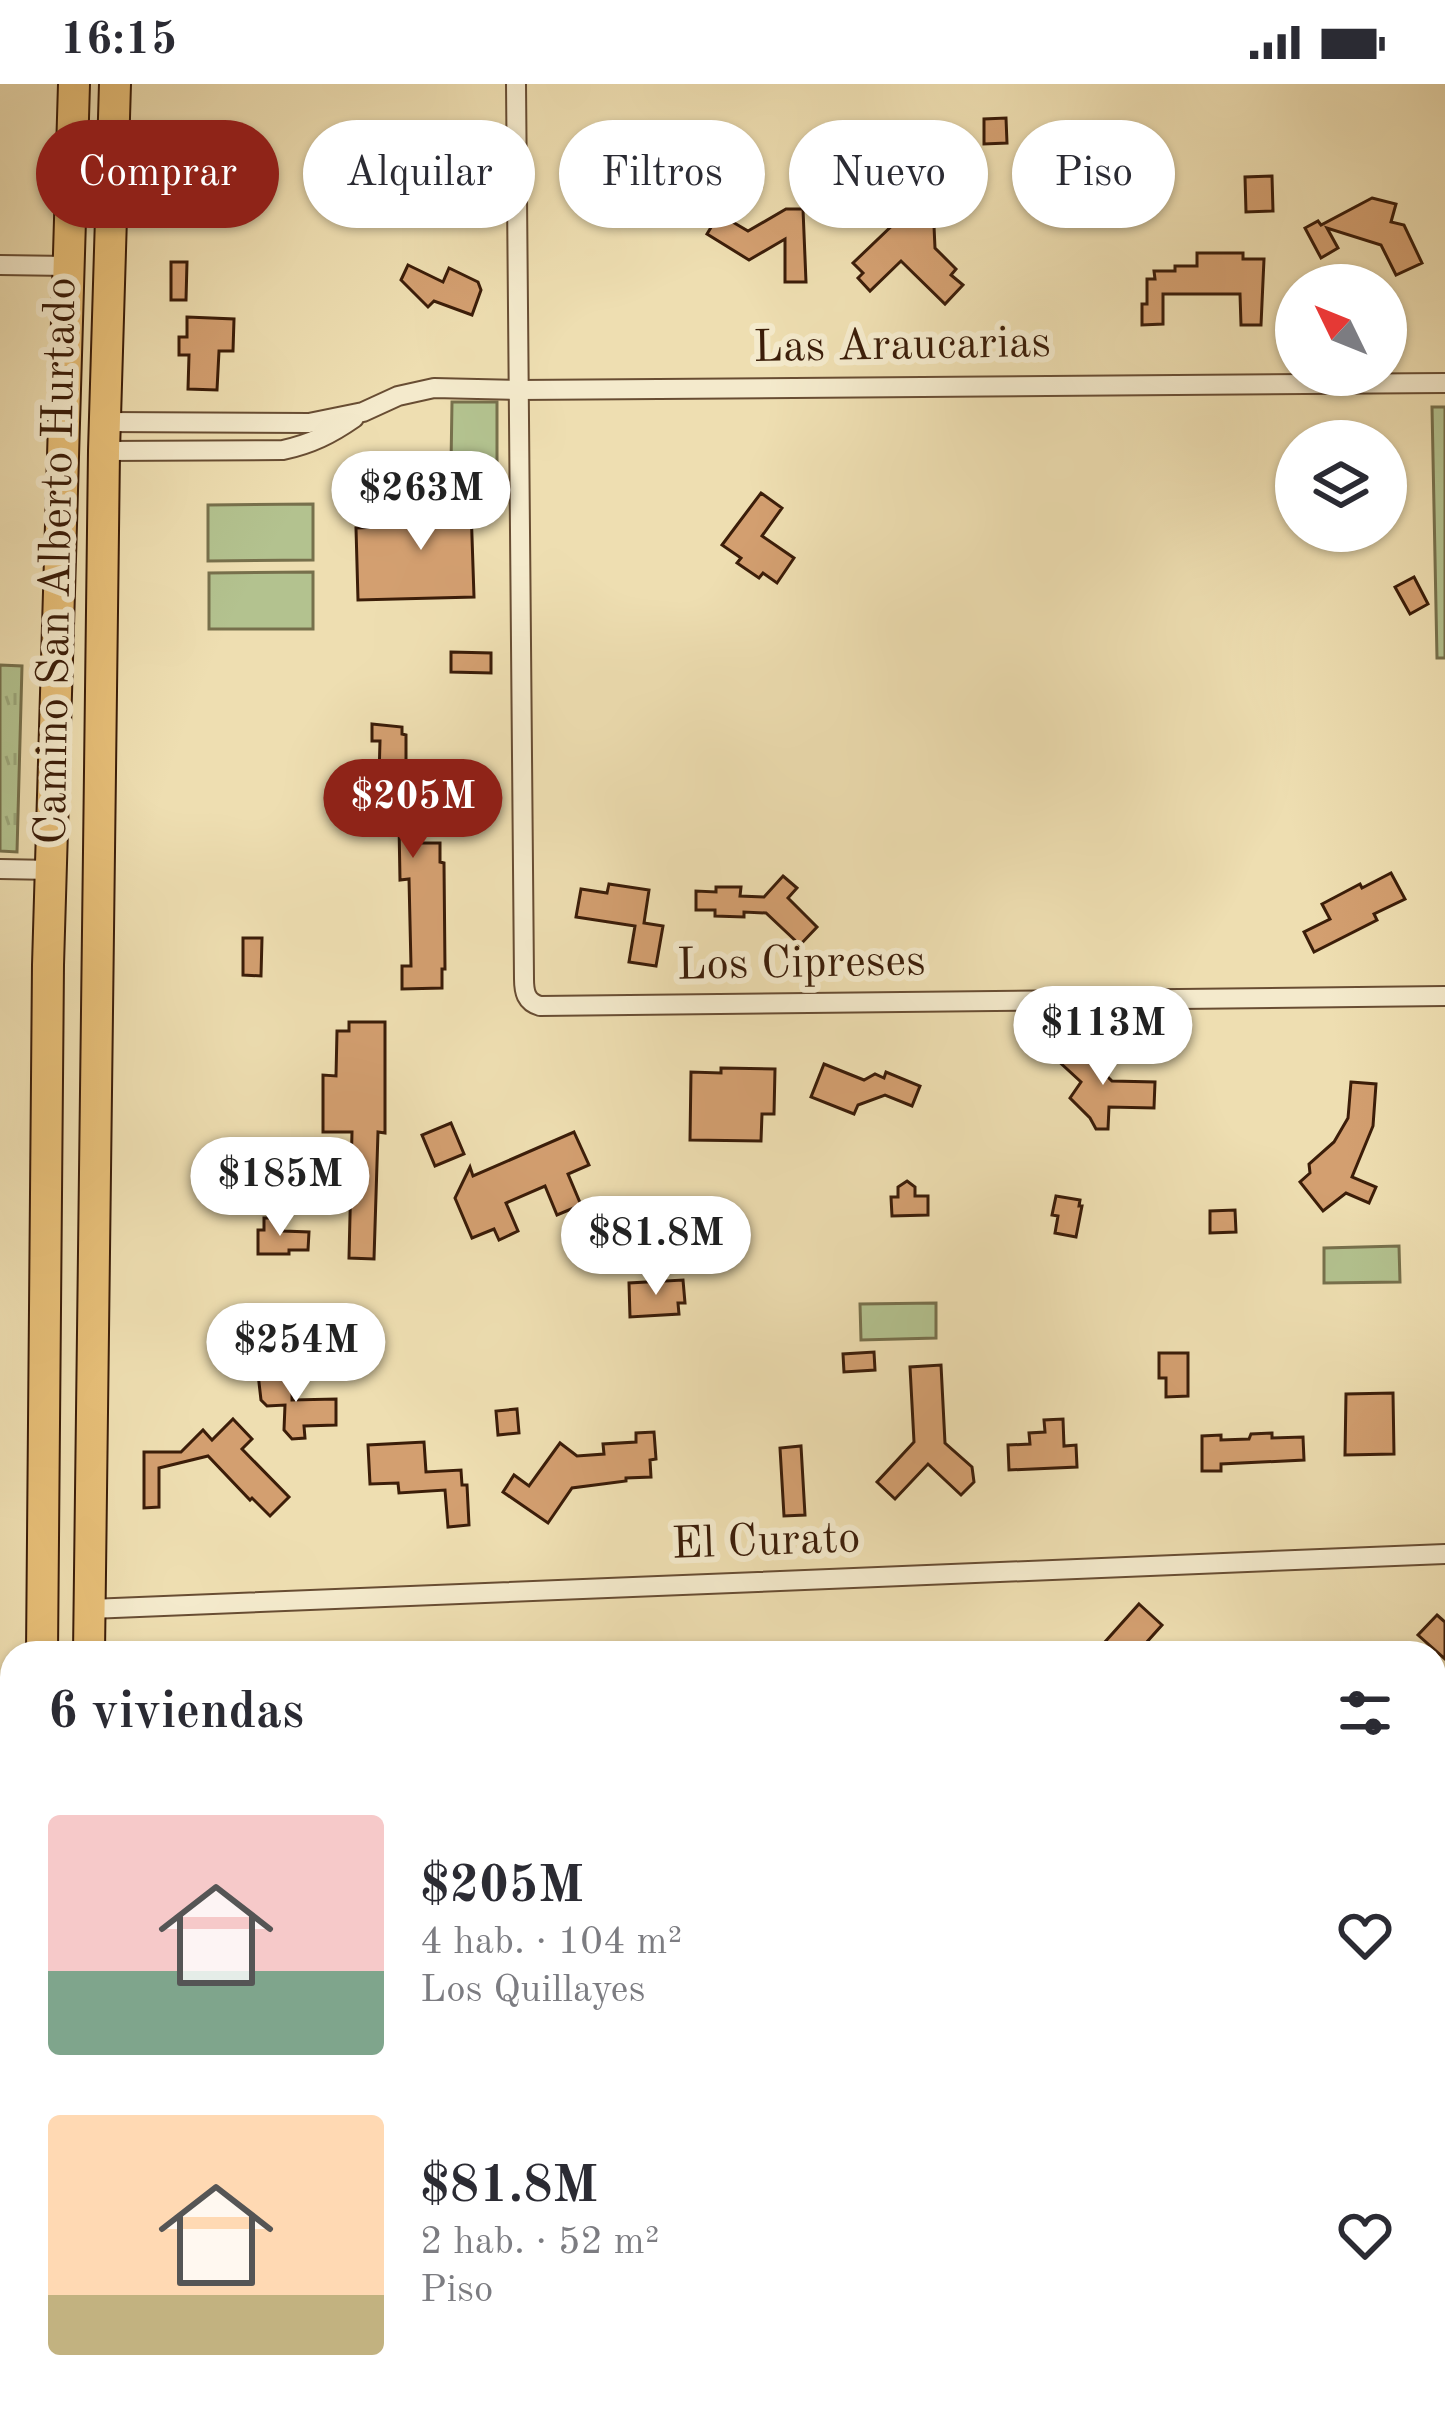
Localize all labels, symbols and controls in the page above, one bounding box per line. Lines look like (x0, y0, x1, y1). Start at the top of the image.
text: 16:15 (60, 19, 177, 64)
chip: Comprar (36, 120, 279, 228)
chip: Alquilar (303, 120, 535, 228)
chip: Filtros (559, 120, 765, 228)
chip: Nuevo (789, 120, 988, 228)
chip: Piso (1012, 120, 1175, 228)
north arrow (1275, 264, 1407, 396)
map controls (1275, 264, 1407, 552)
street label: Camino San Alberto Hurtado (31, 277, 85, 845)
street label: Las Araucarias (753, 322, 1051, 372)
button: layers (1275, 420, 1407, 552)
pin: $263M (337, 451, 505, 553)
text: $263M (358, 470, 484, 509)
pin: $205M (329, 759, 497, 861)
text: $205M (350, 778, 476, 817)
street label: Los Cipreses (676, 940, 926, 990)
pin: $113M (1019, 986, 1187, 1088)
text: $113M (1040, 1005, 1166, 1044)
pin: $185M (196, 1137, 364, 1239)
text: $185M (217, 1156, 343, 1195)
pin: $81.8M (558, 1196, 754, 1298)
text: $81.8M (588, 1215, 724, 1254)
pin: $254M (212, 1303, 380, 1405)
text: $254M (233, 1322, 359, 1361)
street label: El Curato (671, 1517, 861, 1569)
icon: filters (1332, 1680, 1398, 1746)
text: 6 viviendas (48, 1688, 304, 1739)
text: $205M (420, 1862, 584, 1913)
icon: home (144, 1863, 288, 2007)
icon: heart (1332, 1902, 1398, 1968)
text: 4 hab. · 104 m² (420, 1923, 682, 1962)
text: Los Quillayes (420, 1971, 645, 2010)
text: $81.8M (420, 2162, 598, 2213)
icon: home (144, 2163, 288, 2307)
icon: heart (1332, 2202, 1398, 2268)
text: 2 hab. · 52 m² (420, 2223, 660, 2262)
text: Piso (420, 2271, 493, 2310)

